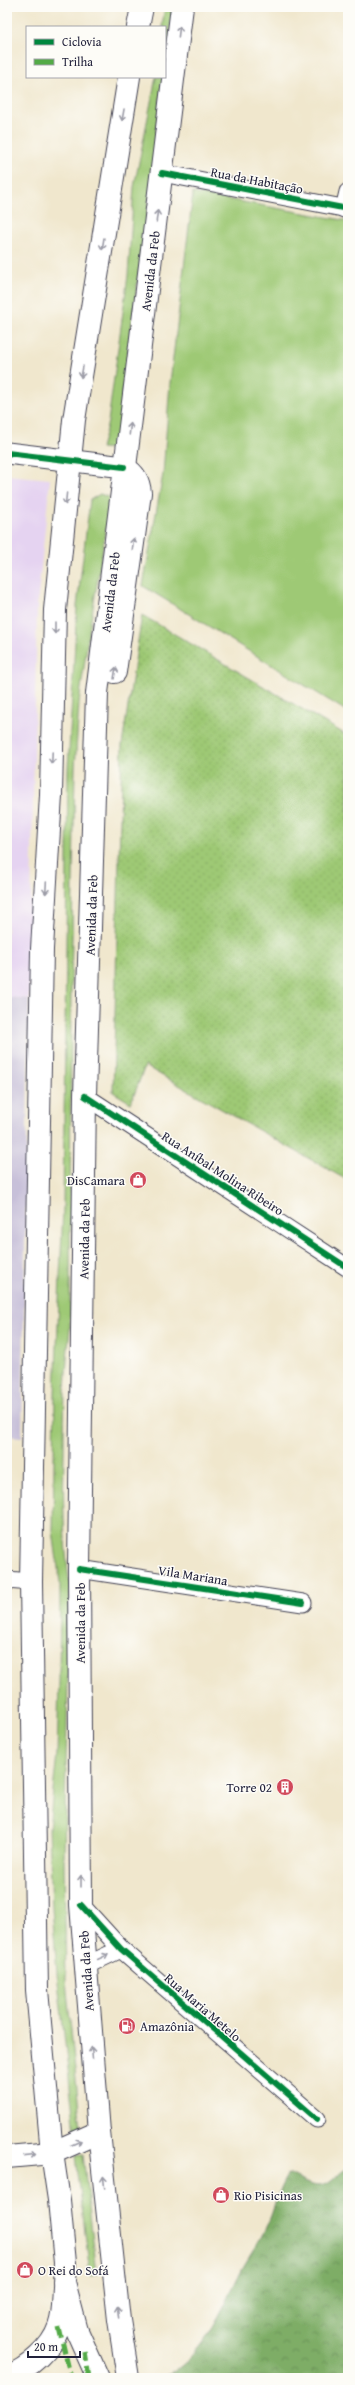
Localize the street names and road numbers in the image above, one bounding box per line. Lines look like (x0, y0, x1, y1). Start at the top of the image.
street label: Rua da Habitação (209, 162, 305, 199)
street label: Avenida da Feb (136, 229, 165, 312)
street label: Avenida da Feb (96, 550, 125, 633)
street label: Avenida da Feb (81, 874, 102, 956)
street label: Rua Aníbal Molina Ribeiro (158, 1127, 288, 1220)
street label: Avenida da Feb (74, 1198, 95, 1280)
street label: Vila Mariana (157, 1561, 230, 1591)
street label: Avenida da Feb (71, 1582, 90, 1664)
street label: Avenida da Feb (74, 1930, 99, 2012)
street label: Rua Maria Metelo (160, 1969, 245, 2046)

